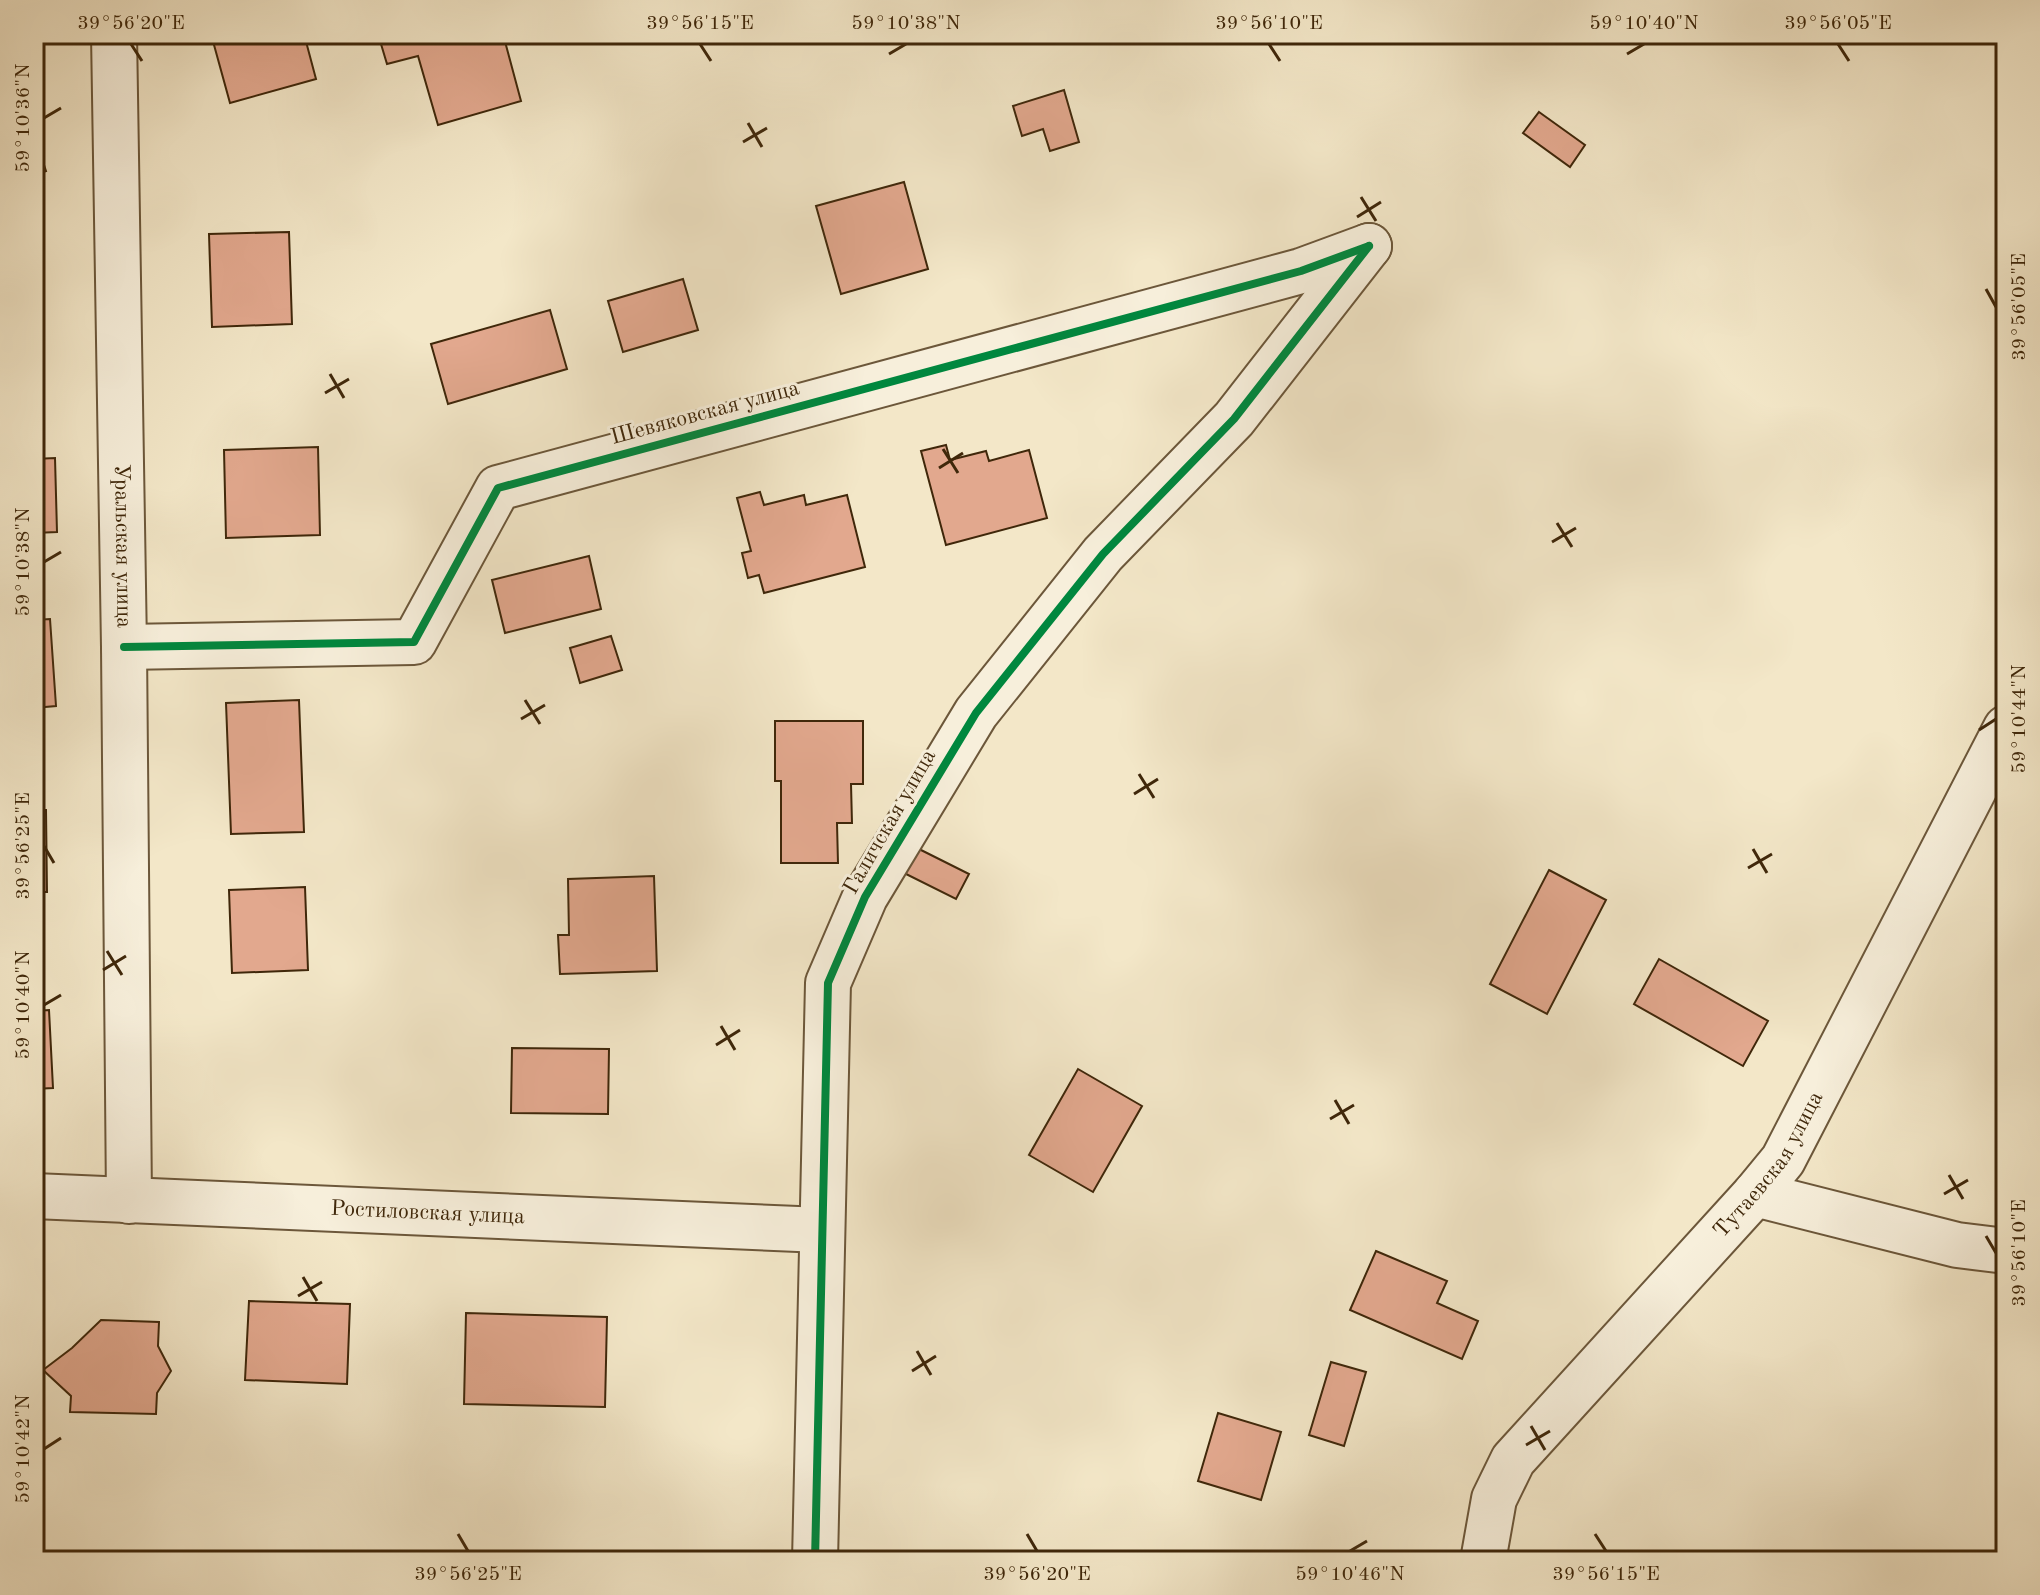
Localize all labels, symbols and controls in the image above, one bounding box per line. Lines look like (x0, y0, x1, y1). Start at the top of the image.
text: 39°56'20"E (77, 14, 185, 34)
text: 39°56'15"E (646, 14, 754, 34)
text: 59°10'38"N (851, 14, 961, 34)
text: 39°56'10"E (1215, 14, 1323, 34)
text: 59°10'40"N (1589, 14, 1699, 34)
text: 39°56'05"E (1784, 14, 1892, 34)
text: 59°10'36"N (14, 63, 34, 173)
text: 39°56'05"E (2010, 253, 2030, 361)
street label: Шевяковская улица (608, 377, 802, 449)
street label: Уральская улица (110, 464, 135, 628)
text: 59°10'38"N (14, 507, 34, 617)
text: 59°10'44"N (2010, 664, 2030, 774)
street label: Галичская улица (840, 746, 940, 898)
text: 39°56'25"E (14, 792, 34, 900)
text: 59°10'40"N (14, 950, 34, 1060)
street label: Тутаевская улица (1710, 1088, 1827, 1242)
street label: Ростиловская улица (330, 1198, 525, 1228)
text: 39°56'10"E (2010, 1199, 2030, 1307)
text: 59°10'42"N (14, 1394, 34, 1504)
text: 39°56'25"E (414, 1565, 522, 1585)
text: 39°56'20"E (983, 1565, 1091, 1585)
text: 59°10'46"N (1295, 1565, 1405, 1585)
text: 39°56'15"E (1552, 1565, 1660, 1585)

